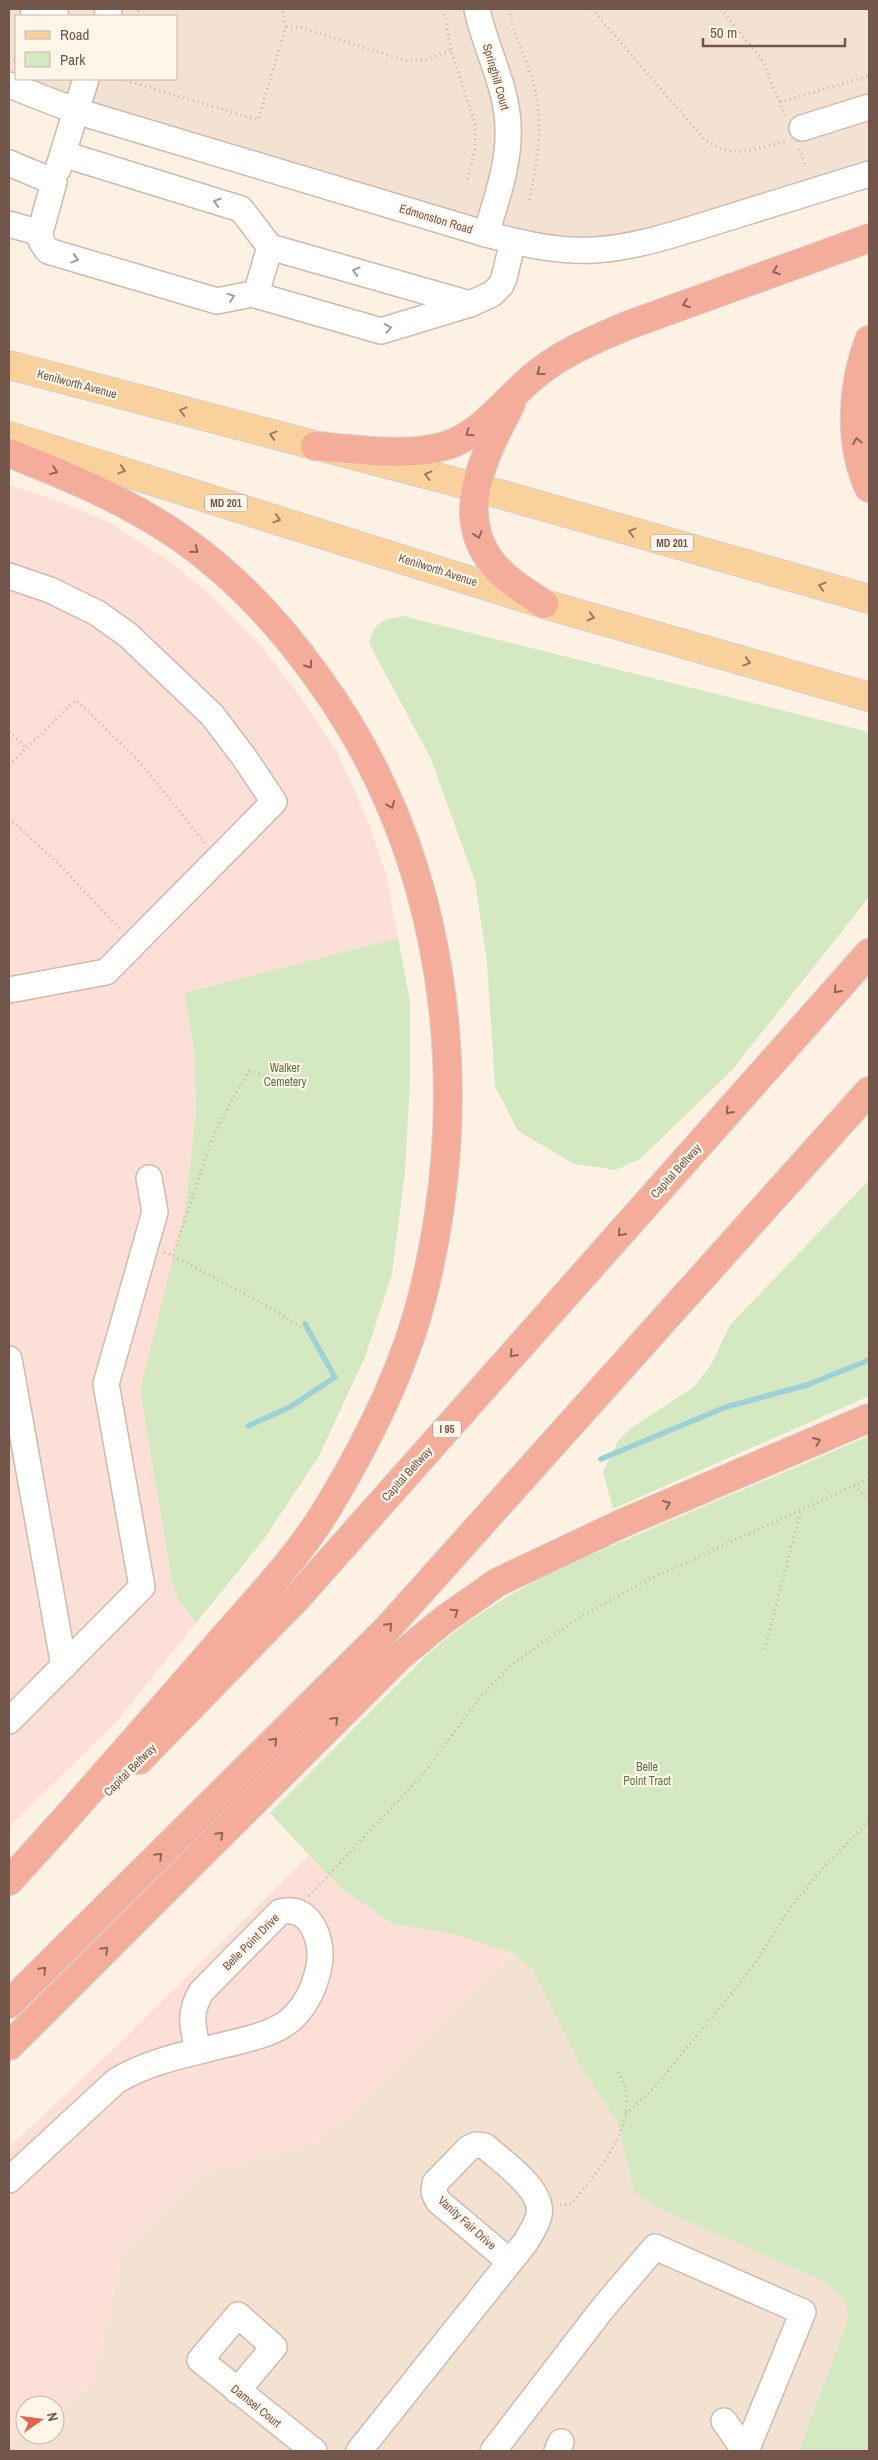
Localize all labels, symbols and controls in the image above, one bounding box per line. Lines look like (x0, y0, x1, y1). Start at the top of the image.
legend (15, 15, 178, 80)
scale bar (703, 15, 846, 47)
text: 50 m (710, 22, 737, 43)
text: Road (60, 24, 89, 45)
street label: Springhill Court (479, 42, 513, 112)
text: Park (60, 49, 86, 70)
one-way arrow (213, 197, 222, 207)
street label: Edmonston Road (397, 200, 475, 238)
one-way arrow (71, 253, 79, 263)
one-way arrow (773, 265, 781, 275)
one-way arrow (352, 267, 361, 277)
one-way arrow (226, 293, 235, 303)
one-way arrow (683, 298, 691, 308)
one-way arrow (383, 324, 392, 334)
street label: Kenilworth Avenue (35, 366, 119, 402)
one-way arrow (536, 366, 545, 375)
one-way arrow (180, 407, 188, 417)
one-way arrow (465, 427, 475, 436)
one-way arrow (268, 430, 277, 441)
one-way arrow (852, 437, 862, 445)
one-way arrow (49, 465, 58, 475)
one-way arrow (118, 465, 126, 475)
one-way arrow (423, 470, 432, 481)
road number: MD 201 (205, 494, 247, 512)
one-way arrow (273, 514, 281, 524)
one-way arrow (629, 527, 637, 537)
one-way arrow (473, 530, 483, 538)
road number: MD 201 (651, 534, 693, 552)
one-way arrow (189, 545, 198, 553)
street label: Kenilworth Avenue (397, 550, 479, 590)
one-way arrow (819, 581, 827, 591)
one-way arrow (586, 612, 594, 622)
one-way arrow (742, 656, 751, 667)
one-way arrow (303, 659, 312, 669)
one-way arrow (385, 800, 396, 809)
one-way arrow (834, 984, 843, 993)
park label: Walker Cemetery (264, 1060, 306, 1090)
one-way arrow (726, 1106, 735, 1115)
street label: Capital Beltway (647, 1140, 705, 1202)
one-way arrow (618, 1227, 627, 1236)
one-way arrow (510, 1349, 519, 1358)
road number: I 95 (433, 1420, 461, 1438)
one-way arrow (812, 1436, 821, 1447)
street label: Capital Beltway (378, 1443, 436, 1505)
one-way arrow (663, 1500, 671, 1510)
one-way arrow (450, 1609, 459, 1618)
one-way arrow (383, 1623, 392, 1632)
one-way arrow (329, 1717, 338, 1726)
one-way arrow (268, 1738, 277, 1747)
street label: Capital Beltway (100, 1740, 160, 1800)
park label: Belle Point Tract (623, 1759, 671, 1789)
one-way arrow (214, 1832, 223, 1841)
one-way arrow (153, 1852, 162, 1861)
street label: Belle Point Drive (219, 1910, 283, 1974)
one-way arrow (99, 1947, 108, 1956)
one-way arrow (38, 1967, 47, 1976)
street label: Vanity Fair Drive (434, 2193, 500, 2253)
street label: Damsel Court (228, 2381, 285, 2431)
north arrow (15, 2395, 65, 2445)
text: N (43, 2411, 62, 2423)

